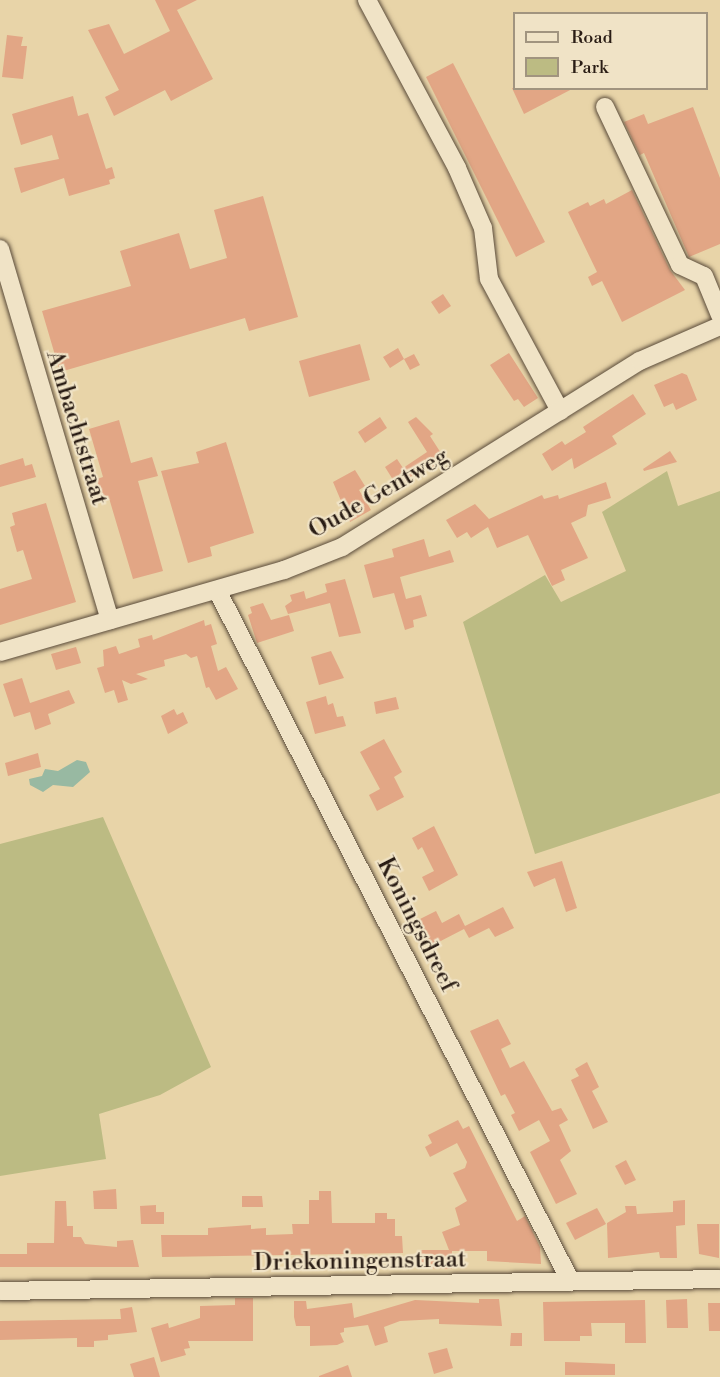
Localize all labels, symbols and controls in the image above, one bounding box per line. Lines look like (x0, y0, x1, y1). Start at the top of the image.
legend (513, 12, 708, 90)
text: Road (571, 26, 613, 49)
text: Park (571, 56, 608, 79)
street label: Ambachtstraat (39, 347, 113, 509)
street label: Oude Gentweg (304, 442, 454, 546)
street label: Koningsdreef (370, 853, 462, 997)
street label: Driekoningenstraat (253, 1246, 467, 1278)

